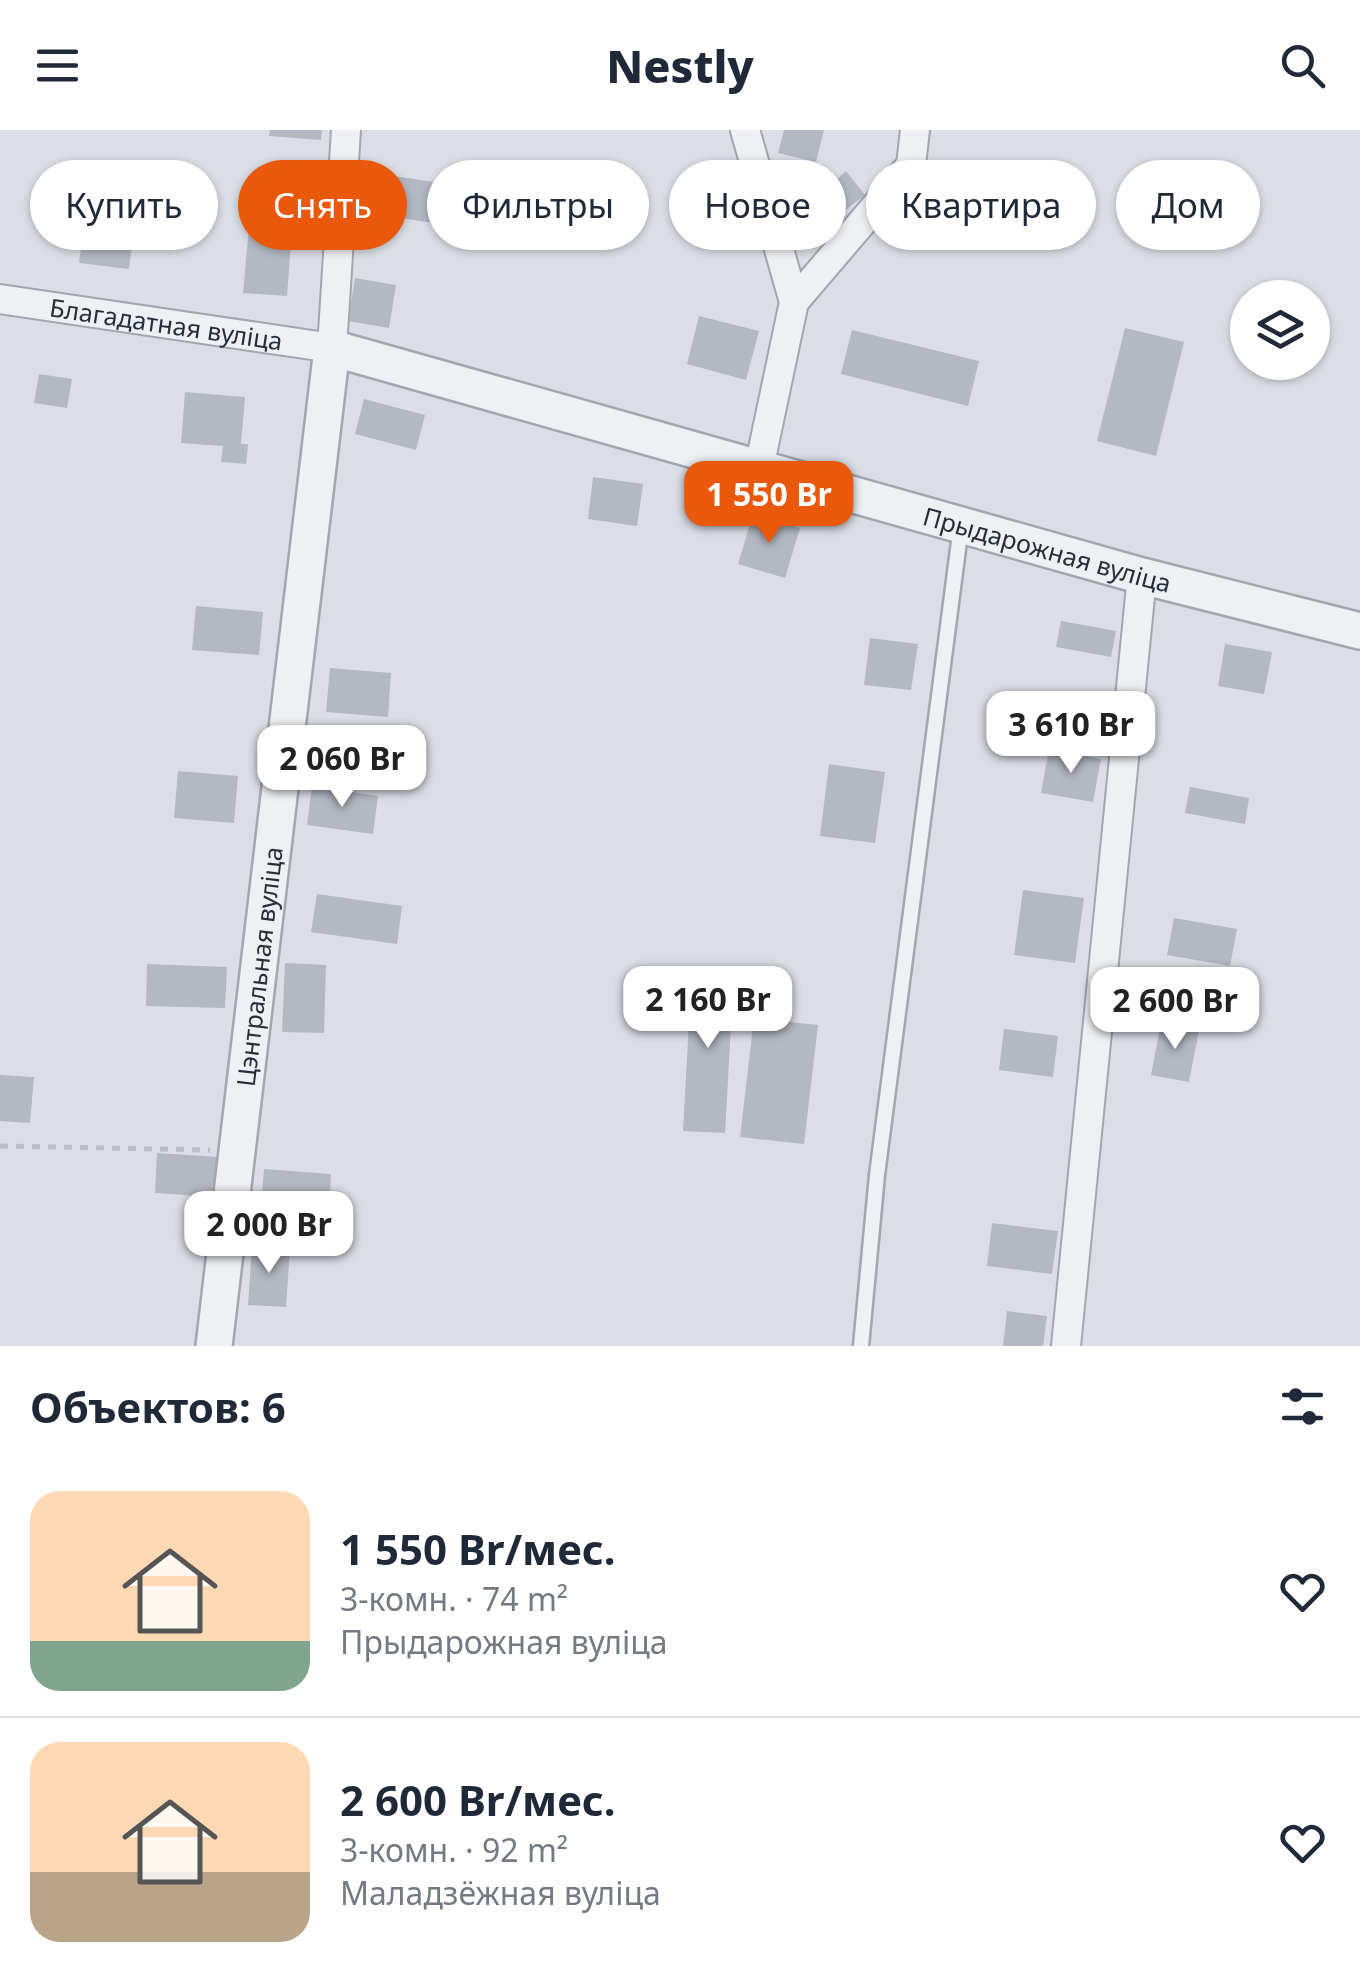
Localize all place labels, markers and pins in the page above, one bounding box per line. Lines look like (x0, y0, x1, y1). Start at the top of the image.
pin: 1 550 Br (666, 461, 872, 546)
pin: 3 610 Br (968, 691, 1174, 776)
pin: 2 060 Br (239, 725, 445, 810)
pin: 2 160 Br (605, 966, 811, 1051)
pin: 2 600 Br (1072, 967, 1278, 1052)
pin: 2 000 Br (166, 1191, 372, 1276)

